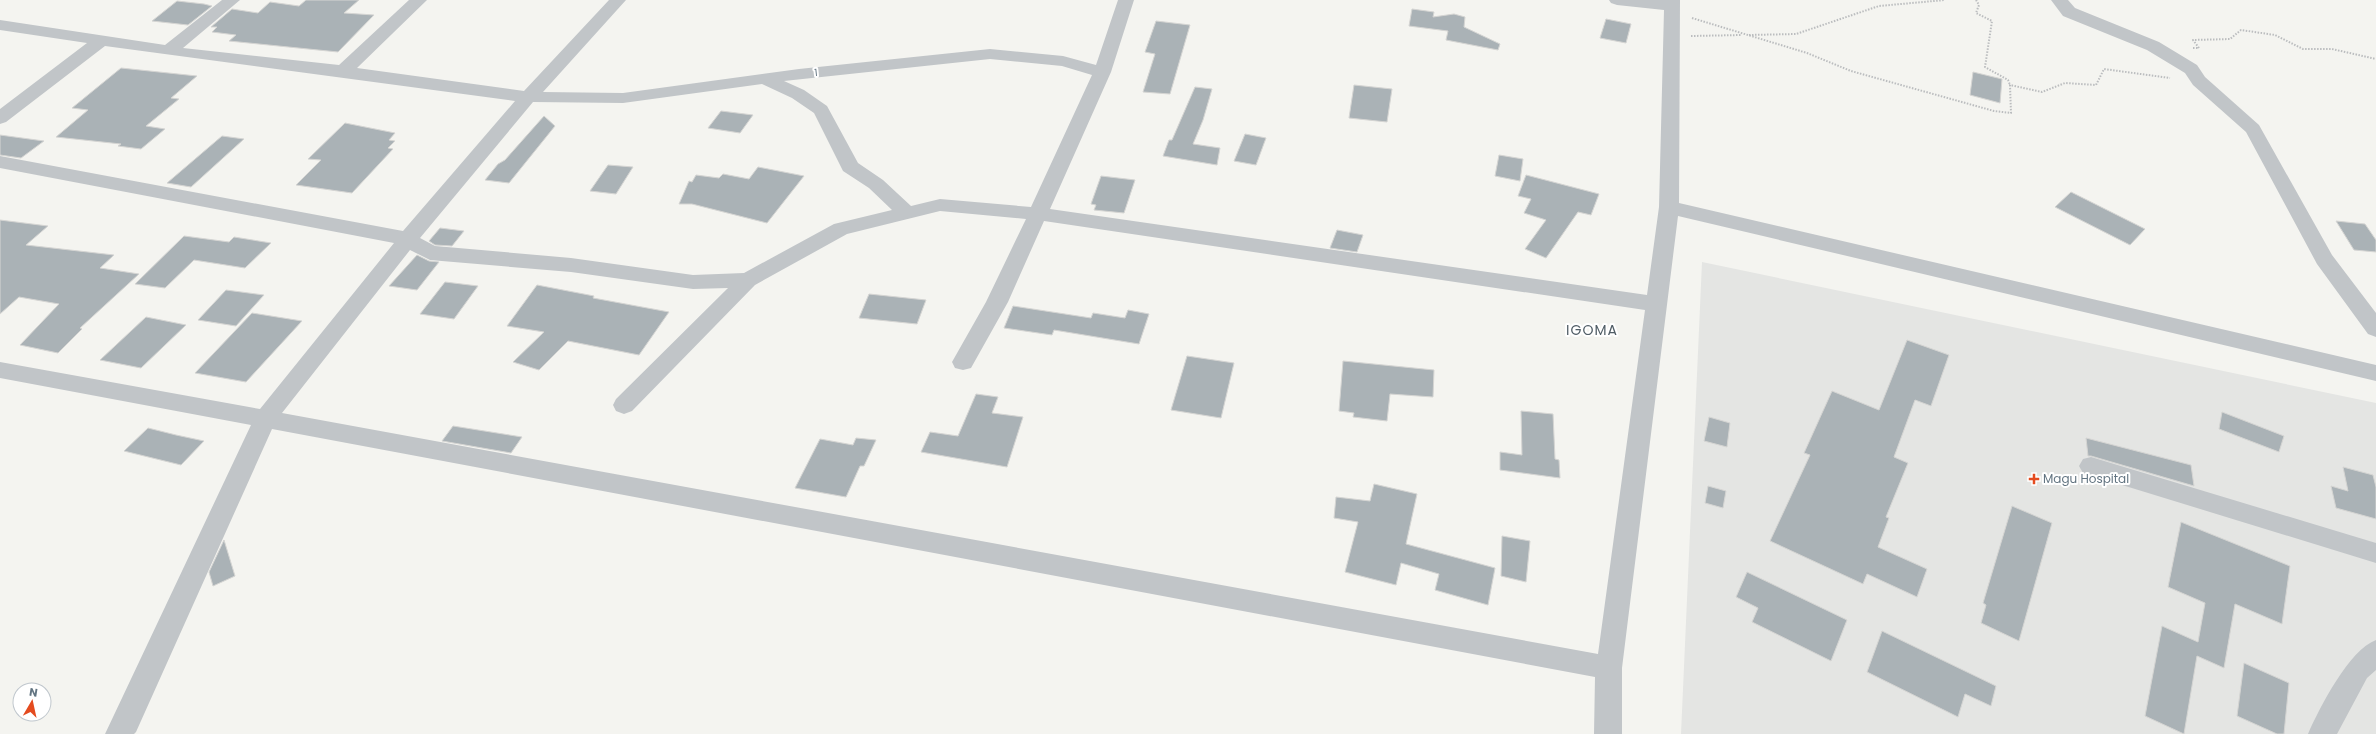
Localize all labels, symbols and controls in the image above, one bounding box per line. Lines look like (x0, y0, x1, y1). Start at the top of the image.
street label: 1 (814, 65, 818, 80)
district label: IGOMA (1566, 320, 1618, 340)
place label: Magu Hospital (2043, 470, 2129, 487)
marker: Magu Hospital (2028, 473, 2040, 485)
north arrow (12, 682, 52, 722)
text: N (28, 684, 39, 701)

